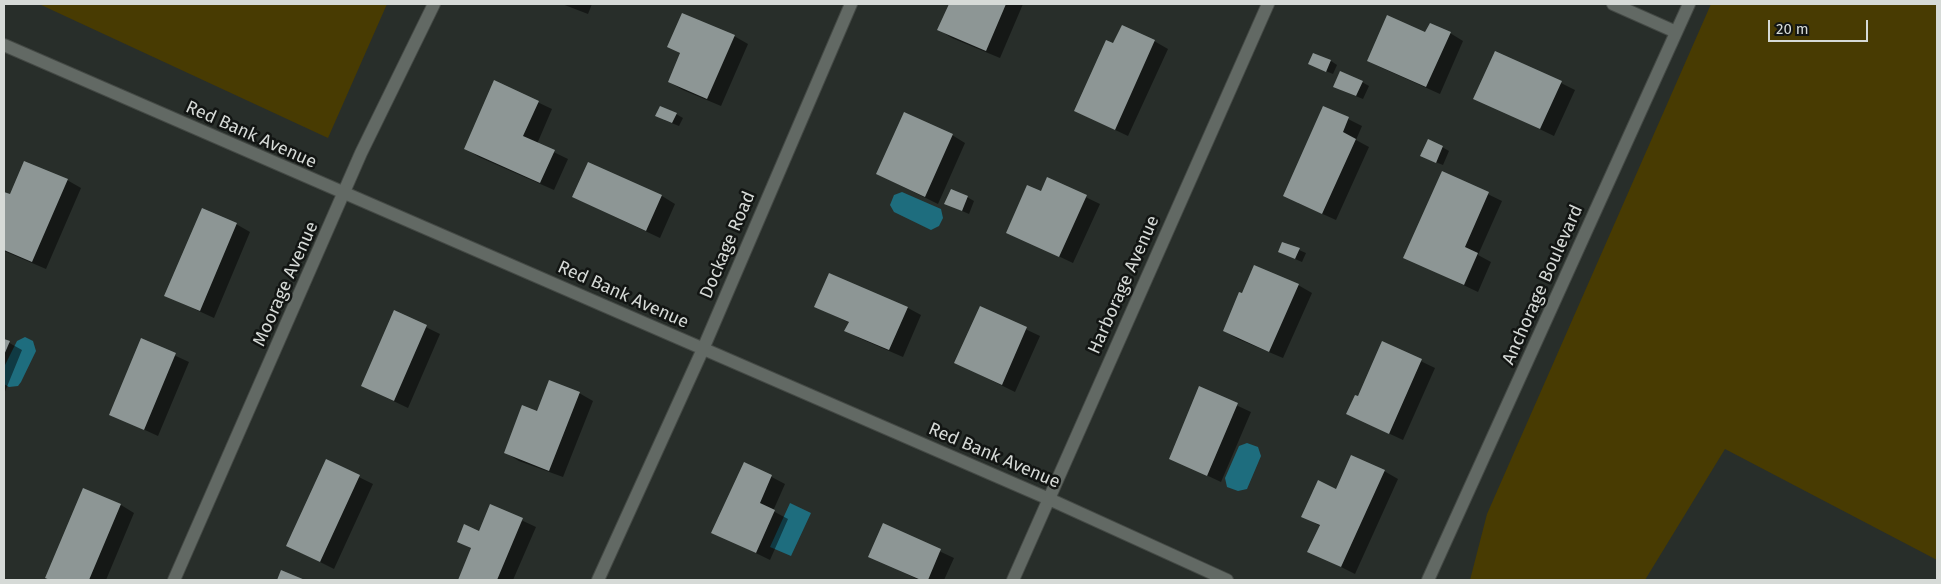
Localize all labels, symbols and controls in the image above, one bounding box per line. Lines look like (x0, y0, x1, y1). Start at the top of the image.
scale bar (1771, 10, 1871, 42)
text: 20 m (1776, 20, 1809, 38)
street label: Red Bank Avenue (182, 96, 320, 174)
street label: Dockage Road (696, 188, 760, 302)
street label: Anchorage Boulevard (1498, 202, 1588, 368)
street label: Harborage Avenue (1084, 212, 1164, 358)
street label: Moorage Avenue (249, 218, 323, 350)
street label: Red Bank Avenue (554, 256, 692, 334)
street label: Red Bank Avenue (925, 419, 1063, 493)

